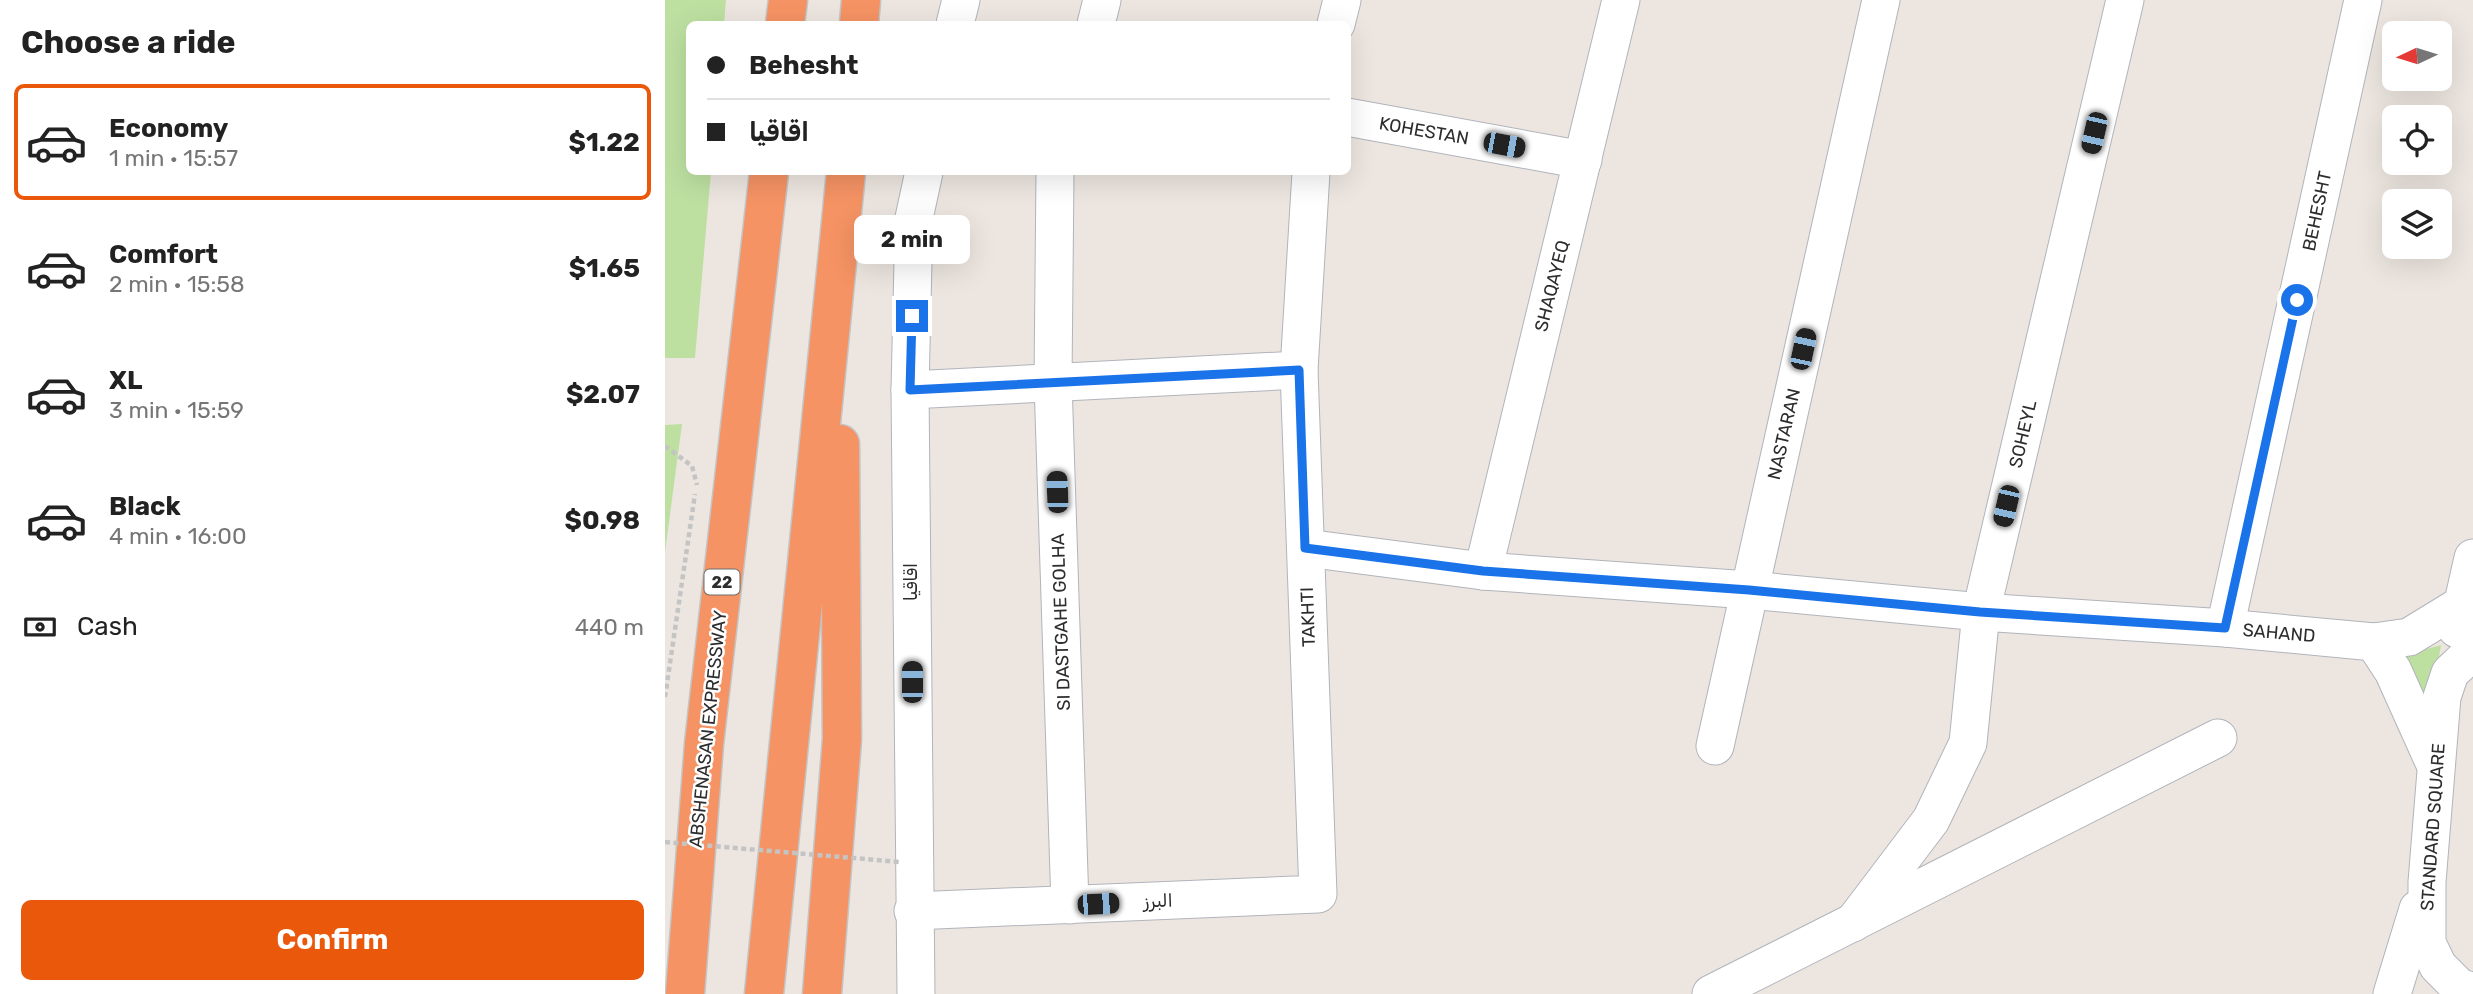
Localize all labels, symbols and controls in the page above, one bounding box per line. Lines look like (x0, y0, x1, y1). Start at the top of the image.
north arrow (2382, 21, 2452, 91)
map controls (2382, 21, 2452, 259)
text: Choose a ride (21, 23, 235, 61)
text: Behesht (749, 50, 858, 81)
button: locate (2382, 105, 2452, 175)
car (2080, 110, 2109, 156)
icon: car (25, 111, 88, 174)
street label: KOHESTAN (1377, 112, 1471, 150)
text: Economy (109, 113, 228, 144)
text: اقاقیا (749, 117, 809, 148)
text: $1.22 (569, 127, 640, 158)
car (1482, 131, 1527, 159)
text: 1 min · 15:57 (109, 144, 238, 172)
street label: BEHESHT (2298, 169, 2336, 253)
button: layers (2382, 189, 2452, 259)
callout: 2 min (854, 215, 970, 264)
text: 2 min (881, 225, 943, 253)
icon: car (25, 237, 88, 300)
street label: SHAQAYEQ (1530, 238, 1574, 334)
text: Comfort (109, 239, 218, 270)
text: $1.65 (569, 253, 640, 284)
text: 2 min · 15:58 (109, 270, 245, 298)
route start (2281, 284, 2313, 316)
route end (896, 300, 928, 332)
car (1789, 326, 1818, 372)
icon: car (25, 363, 88, 426)
text: XL (109, 365, 142, 396)
text: $2.07 (566, 379, 640, 410)
street label: NASTARAN (1763, 386, 1805, 482)
text: 3 min · 15:59 (109, 396, 244, 424)
street label: SOHEYL (2005, 398, 2041, 470)
car (1046, 471, 1069, 513)
car (1992, 483, 2021, 529)
icon: car (25, 489, 88, 552)
text: Black (109, 491, 181, 522)
text: $0.98 (565, 505, 640, 536)
text: 4 min · 16:00 (109, 522, 247, 550)
street label: SI DASTGAHE GOLHA (1047, 533, 1075, 711)
street label: اقاقیا (900, 563, 922, 601)
road number: 22 (705, 569, 739, 594)
street label: TAKHTI (1296, 587, 1320, 647)
icon: cash (21, 608, 59, 646)
street label: ABSHENASAN EXPRESSWAY (685, 609, 731, 849)
text: Cash (77, 611, 138, 642)
text: 440 m (575, 613, 644, 641)
street label: SAHAND (2242, 619, 2316, 647)
car (902, 661, 923, 703)
street label: STANDARD SQUARE (2416, 742, 2450, 912)
street label: البرز (1142, 889, 1173, 913)
car (1077, 892, 1120, 916)
button: Confirm (21, 900, 644, 980)

